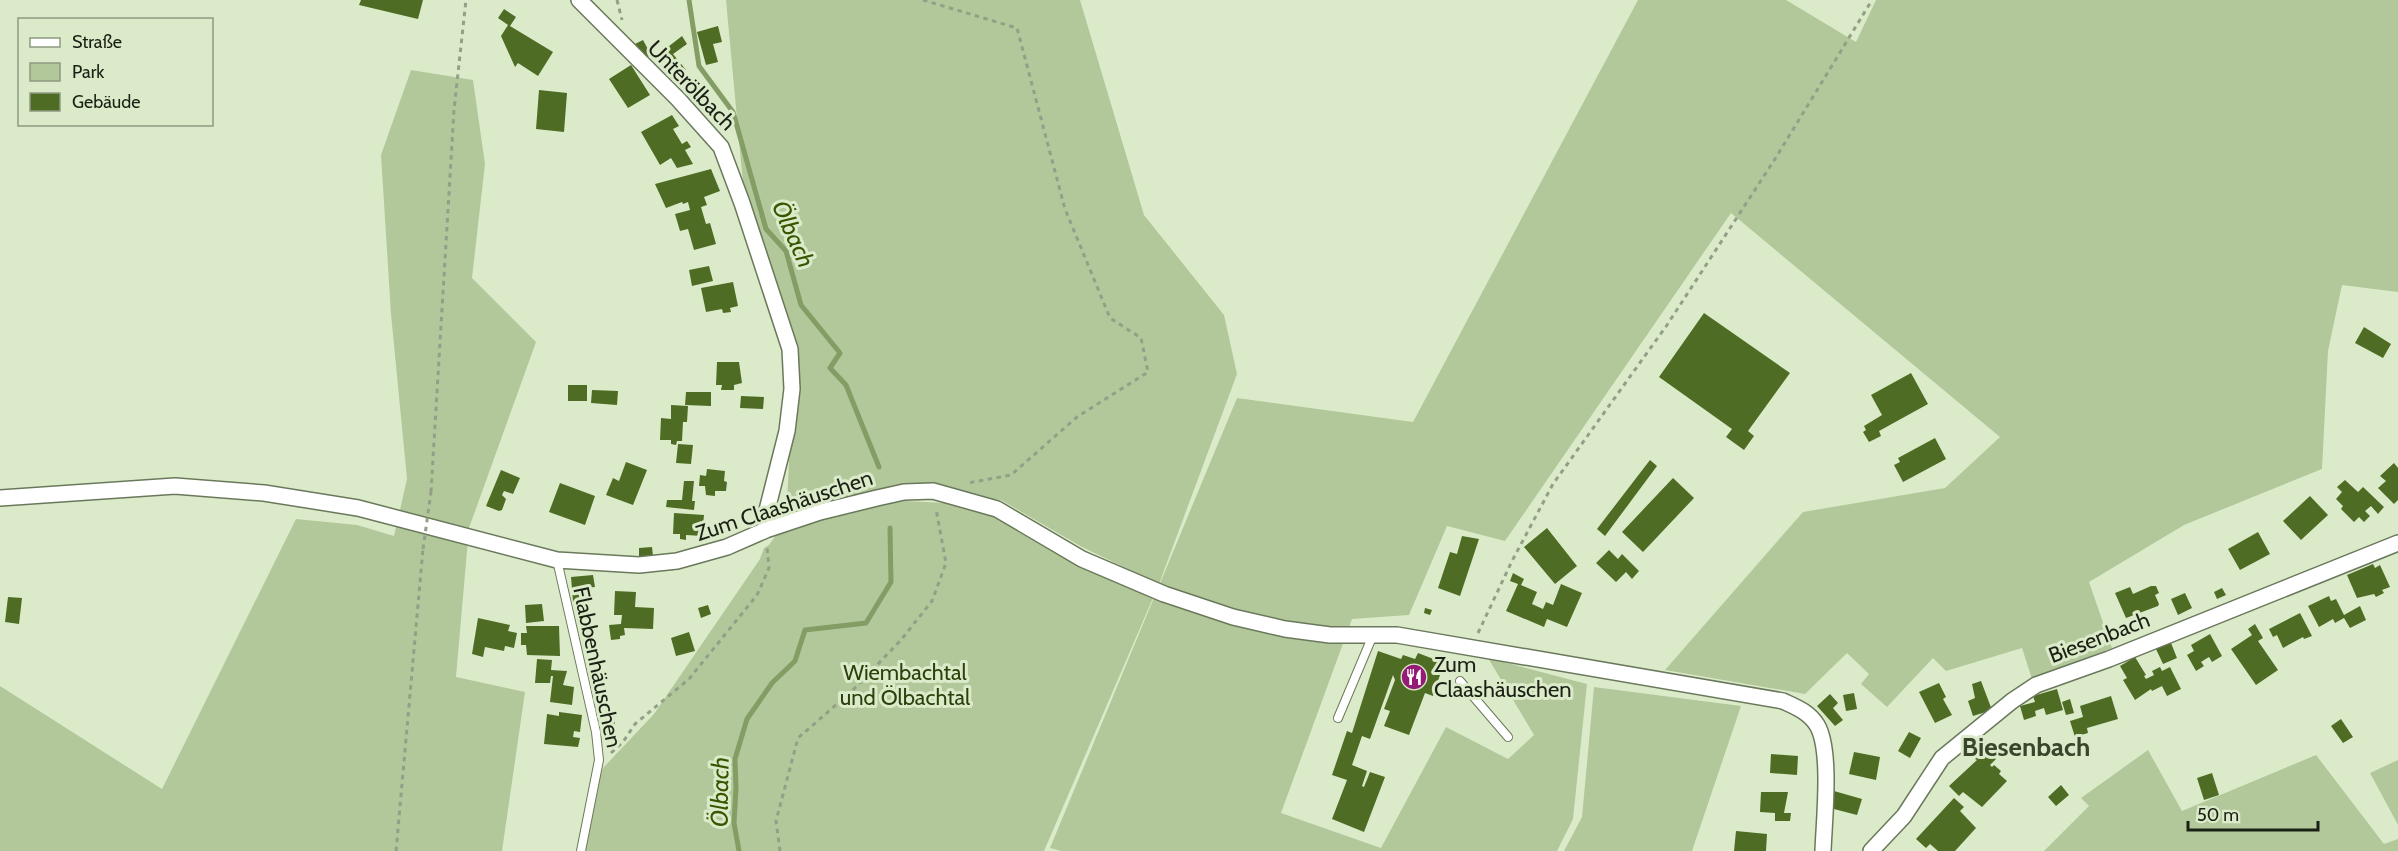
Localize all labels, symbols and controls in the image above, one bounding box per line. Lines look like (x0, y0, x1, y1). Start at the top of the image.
legend (18, 18, 213, 126)
text: Straße (72, 31, 122, 53)
street label: Unterölbach (642, 35, 741, 136)
text: Park (72, 61, 105, 83)
text: Gebäude (72, 91, 141, 113)
water label: Ölbach (766, 196, 821, 272)
street label: Zum Claashäuschen (692, 464, 876, 547)
street label: Flabbenhäuschen (567, 584, 628, 750)
street label: Biesenbach (2045, 606, 2154, 669)
place label: Zum Claashäuschen (1434, 651, 1572, 703)
park label: Wiembachtal und Ölbachtal (840, 659, 971, 711)
restaurant icon: Zum Claashäuschen (1399, 662, 1429, 692)
district label: Biesenbach (1962, 731, 2090, 763)
water label: Ölbach (704, 757, 735, 827)
scale bar (2188, 794, 2318, 832)
text: 50 m (2197, 804, 2239, 826)

